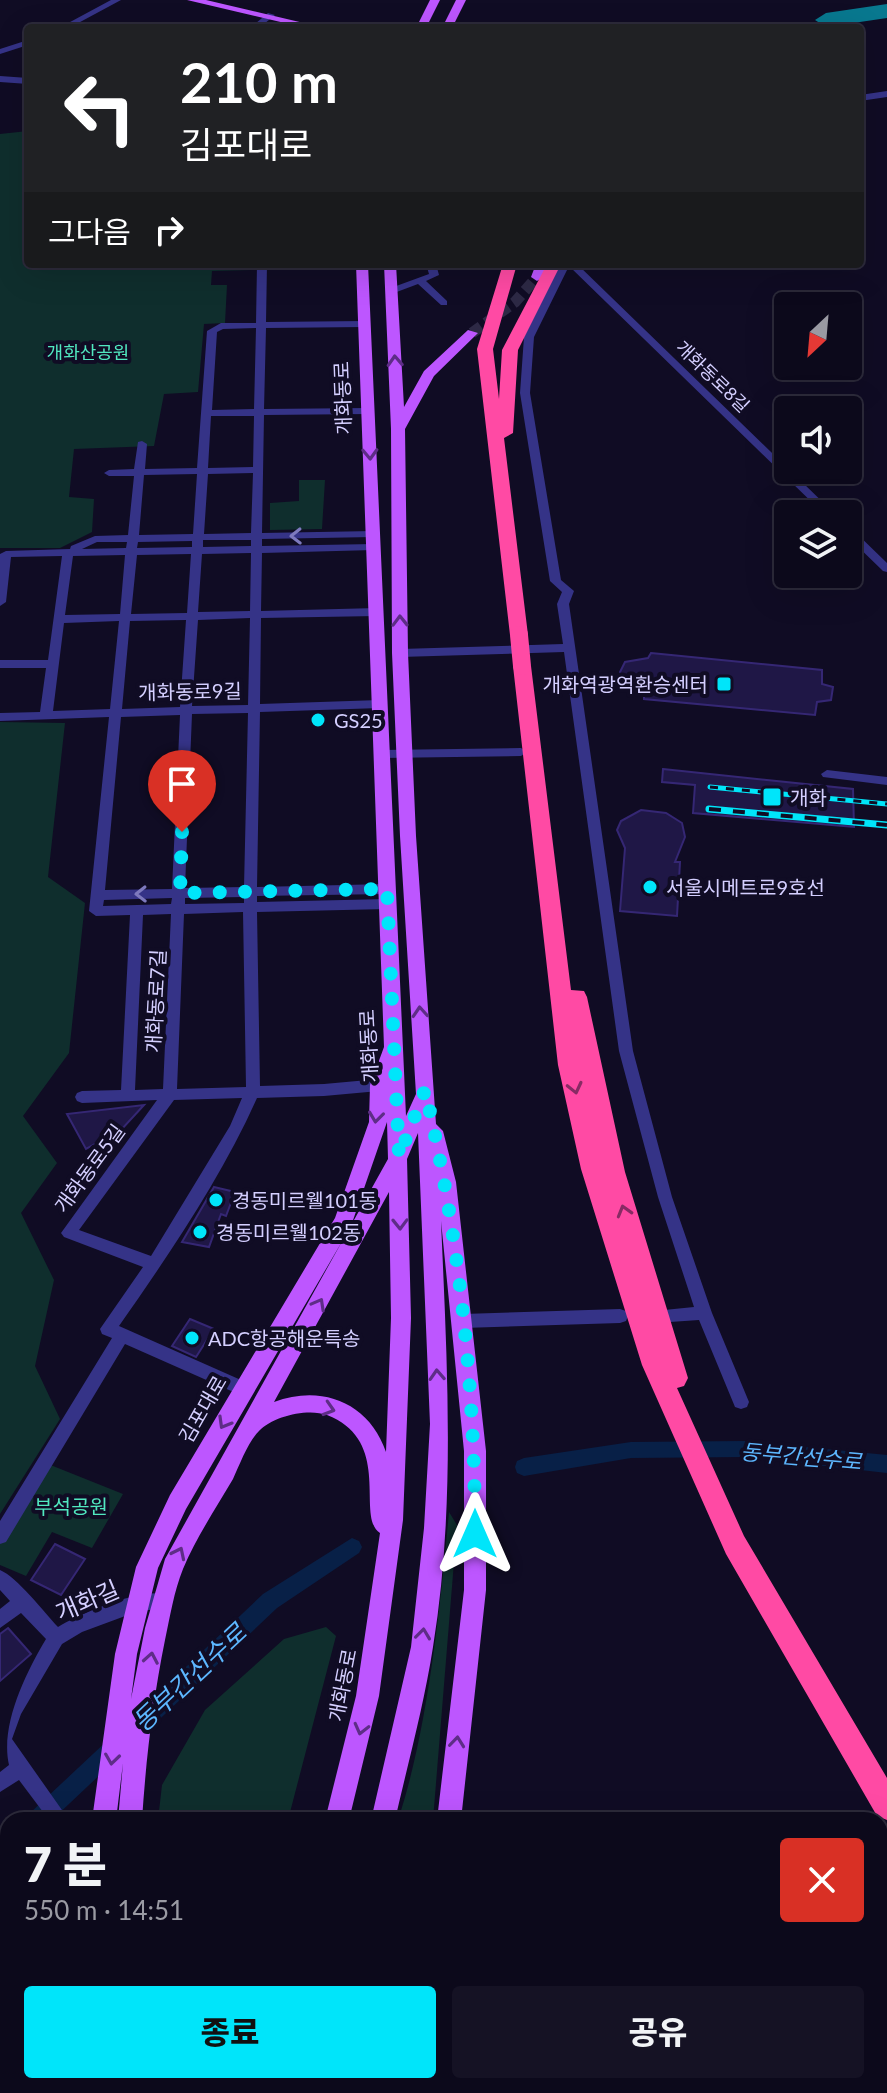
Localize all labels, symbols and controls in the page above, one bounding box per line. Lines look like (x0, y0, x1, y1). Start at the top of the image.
text: 210 m (180, 48, 338, 115)
icon: left (48, 56, 152, 160)
text: 김포대로 (180, 122, 312, 166)
icon: right (147, 208, 191, 252)
text: 그다음 (48, 213, 131, 249)
north arrow (774, 292, 862, 380)
map controls (774, 292, 862, 588)
street label: 개화동로8길 (672, 336, 754, 416)
park label: 개화산공원 (47, 341, 129, 363)
one-way arrow (386, 354, 403, 367)
street label: 개화동로 (329, 361, 355, 435)
button: sound (774, 396, 862, 484)
one-way arrow (362, 448, 379, 461)
button: layers (774, 500, 862, 588)
one-way arrow (289, 527, 302, 544)
one-way arrow (391, 614, 409, 627)
place label: 개화역광역환승센터 (542, 672, 708, 696)
marker: 개화역광역환승센터 (715, 675, 733, 693)
street label: 개화동로9길 (138, 678, 242, 704)
place label: GS25 (334, 708, 383, 732)
marker: GS25 (309, 711, 327, 729)
pin (148, 750, 216, 832)
icon: arrive (160, 762, 204, 806)
place label: 개화 (790, 785, 827, 809)
marker: 개화 (761, 786, 783, 808)
place label: 서울시메트로9호선 (666, 875, 825, 899)
marker: 서울시메트로9호선 (641, 878, 659, 896)
one-way arrow (134, 885, 147, 903)
street label: 개화동로7길 (140, 949, 170, 1053)
one-way arrow (411, 1005, 428, 1018)
street label: 개화동로 (354, 1009, 382, 1083)
one-way arrow (565, 1080, 582, 1094)
one-way arrow (368, 1111, 385, 1124)
street label: 개화동로5길 (49, 1119, 129, 1217)
place label: 경동미르웰101동 (232, 1188, 377, 1212)
marker: 경동미르웰101동 (207, 1191, 225, 1209)
one-way arrow (617, 1205, 633, 1218)
one-way arrow (391, 1218, 409, 1231)
place label: 경동미르웰102동 (216, 1220, 361, 1244)
marker: 경동미르웰102동 (191, 1223, 209, 1241)
one-way arrow (310, 1298, 325, 1312)
place label: ADC항공해운특송 (208, 1326, 361, 1350)
marker: ADC항공해운특송 (183, 1329, 201, 1347)
one-way arrow (429, 1368, 446, 1381)
street label: 김포대로 (173, 1371, 231, 1447)
one-way arrow (321, 1400, 335, 1416)
one-way arrow (218, 1414, 234, 1429)
water label: 동부간선수로 (739, 1437, 864, 1475)
position arrow (433, 1492, 517, 1576)
park label: 부석공원 (34, 1494, 108, 1518)
one-way arrow (169, 1546, 185, 1561)
street label: 개화길 (51, 1574, 123, 1626)
water label: 동부간선수로 (126, 1616, 253, 1738)
one-way arrow (414, 1627, 431, 1641)
street label: 개화동로 (323, 1647, 361, 1723)
one-way arrow (141, 1651, 158, 1665)
one-way arrow (353, 1721, 370, 1735)
one-way arrow (449, 1736, 466, 1749)
one-way arrow (104, 1752, 121, 1766)
text: 7 분 (24, 1835, 107, 1892)
button: close (780, 1838, 864, 1922)
text: 550 m · 14:51 (24, 1894, 184, 1926)
button: 종료 (24, 1986, 436, 2078)
button: 공유 (452, 1986, 864, 2078)

